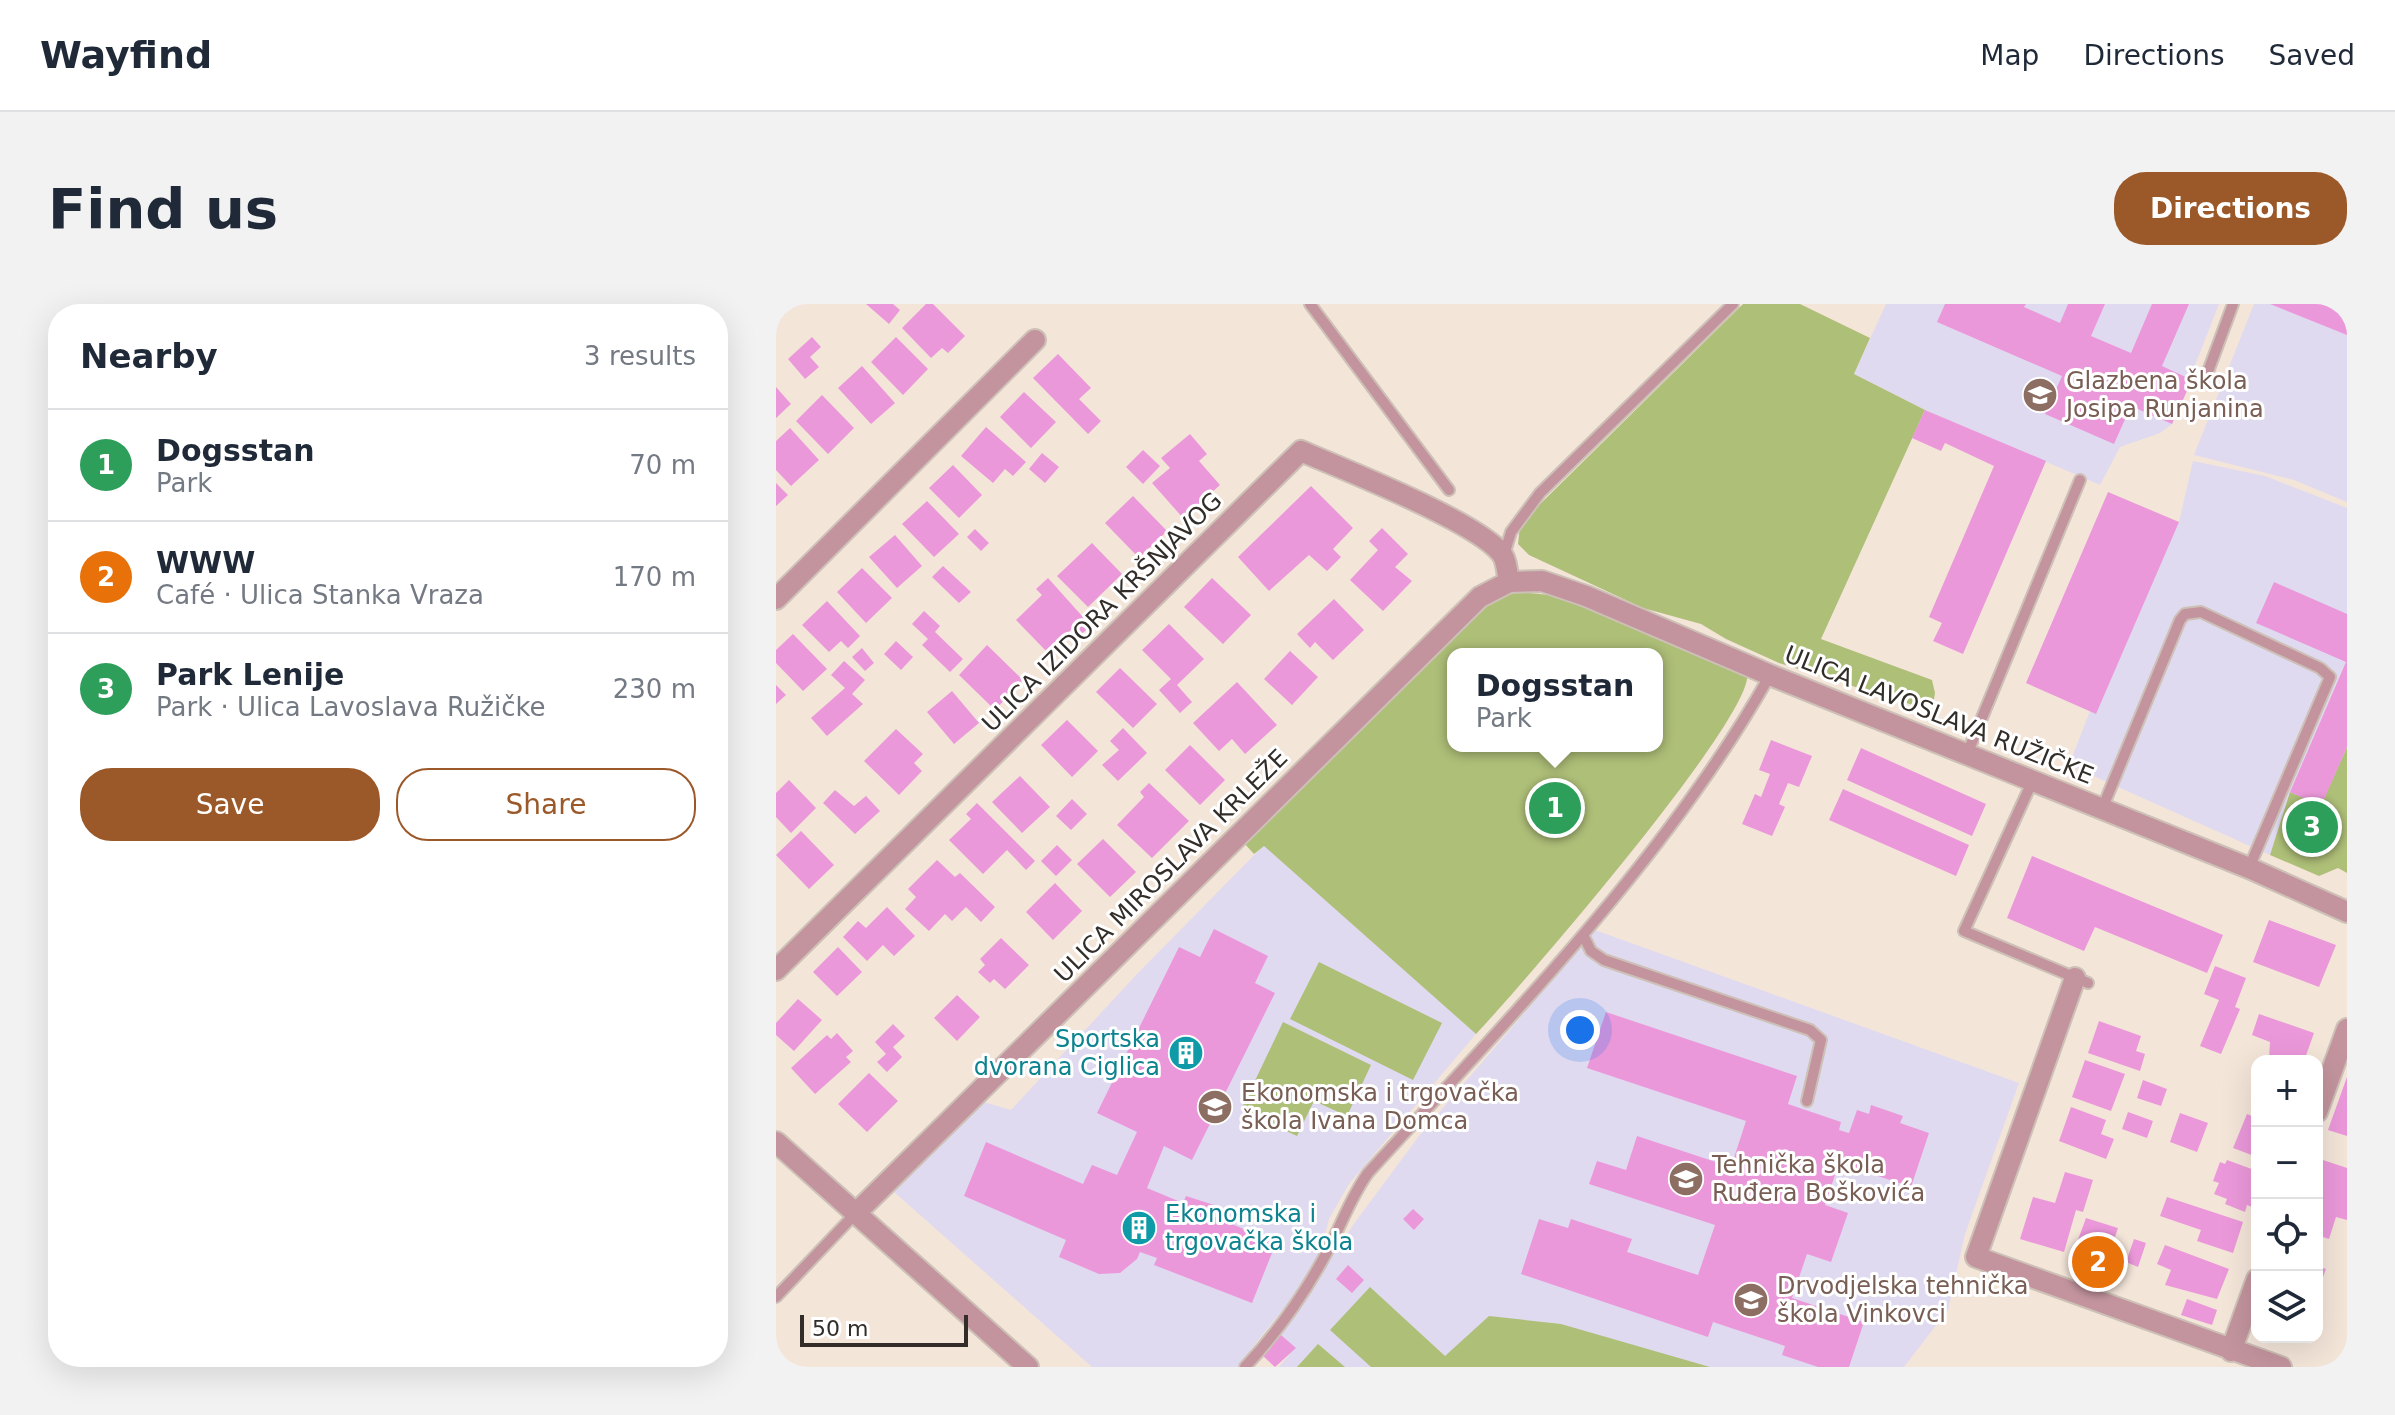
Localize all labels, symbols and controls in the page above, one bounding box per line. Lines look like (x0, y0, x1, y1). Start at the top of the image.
text: Wayfind (40, 33, 212, 77)
text: Map (1980, 39, 2039, 72)
text: Directions (2083, 39, 2224, 72)
text: Saved (2268, 39, 2355, 72)
button: Directions (2114, 172, 2347, 245)
text: Find us (48, 176, 278, 241)
text: Nearby (80, 336, 218, 376)
text: 3 results (584, 341, 696, 371)
place label: Glazbena škola Josipa Runjanina (2064, 367, 2264, 423)
school or university icon: Glazbena škola Josipa Runjanina (2021, 376, 2059, 414)
text: Dogsstan (156, 433, 315, 468)
text: 1 (97, 450, 115, 480)
text: 70 m (629, 450, 696, 480)
text: Park (156, 468, 212, 498)
street label: ULICA IZIDORA KRŠNJAVOG (975, 485, 1228, 738)
text: WWW (156, 545, 255, 580)
text: 2 (97, 562, 115, 592)
text: 170 m (613, 562, 696, 592)
text: Café · Ulica Stanka Vraza (156, 580, 484, 610)
street label: ULICA LAVOSLAVA RUŽIČKE (1781, 638, 2098, 790)
popup (1447, 648, 1663, 752)
text: Park Lenije (156, 657, 344, 692)
text: Dogsstan (1476, 668, 1634, 703)
text: 3 (97, 674, 115, 704)
text: 230 m (613, 674, 696, 704)
text: Park · Ulica Lavoslava Ružičke (156, 692, 546, 722)
text: Park (1476, 703, 1532, 733)
street label: ULICA MIROSLAVA KRLEŽE (1048, 743, 1293, 988)
button: Save (80, 768, 380, 841)
button: Share (396, 768, 696, 841)
pin: 1 (1529, 778, 1581, 838)
pin: 3 (2286, 797, 2338, 857)
your location (1560, 1010, 1600, 1050)
place label: Sportska dvorana Ciglica (974, 1025, 1160, 1081)
building icon: Sportska dvorana Ciglica (1167, 1034, 1205, 1072)
map controls (2251, 1055, 2323, 1343)
button: + (2251, 1055, 2323, 1127)
place label: Ekonomska i trgovačka škola Ivana Domca (1241, 1079, 1519, 1135)
school or university icon: Ekonomska i trgovačka škola Ivana Domca (1196, 1088, 1234, 1126)
button: − (2251, 1127, 2323, 1199)
place label: Tehnička škola Ruđera Boškovića (1711, 1151, 1925, 1207)
school or university icon: Tehnička škola Ruđera Boškovića (1667, 1160, 1705, 1198)
button: locate (2251, 1199, 2323, 1271)
place label: Ekonomska i trgovačka škola (1165, 1200, 1353, 1256)
building icon: Ekonomska i trgovačka škola (1120, 1209, 1158, 1247)
pin: 2 (2072, 1232, 2124, 1292)
button: layers (2251, 1271, 2323, 1343)
place label: Drvodjelska tehnička škola Vinkovci (1777, 1272, 2029, 1328)
school or university icon: Drvodjelska tehnička škola Vinkovci (1732, 1281, 1770, 1319)
scale bar (800, 1311, 968, 1347)
text: 50 m (812, 1316, 868, 1341)

